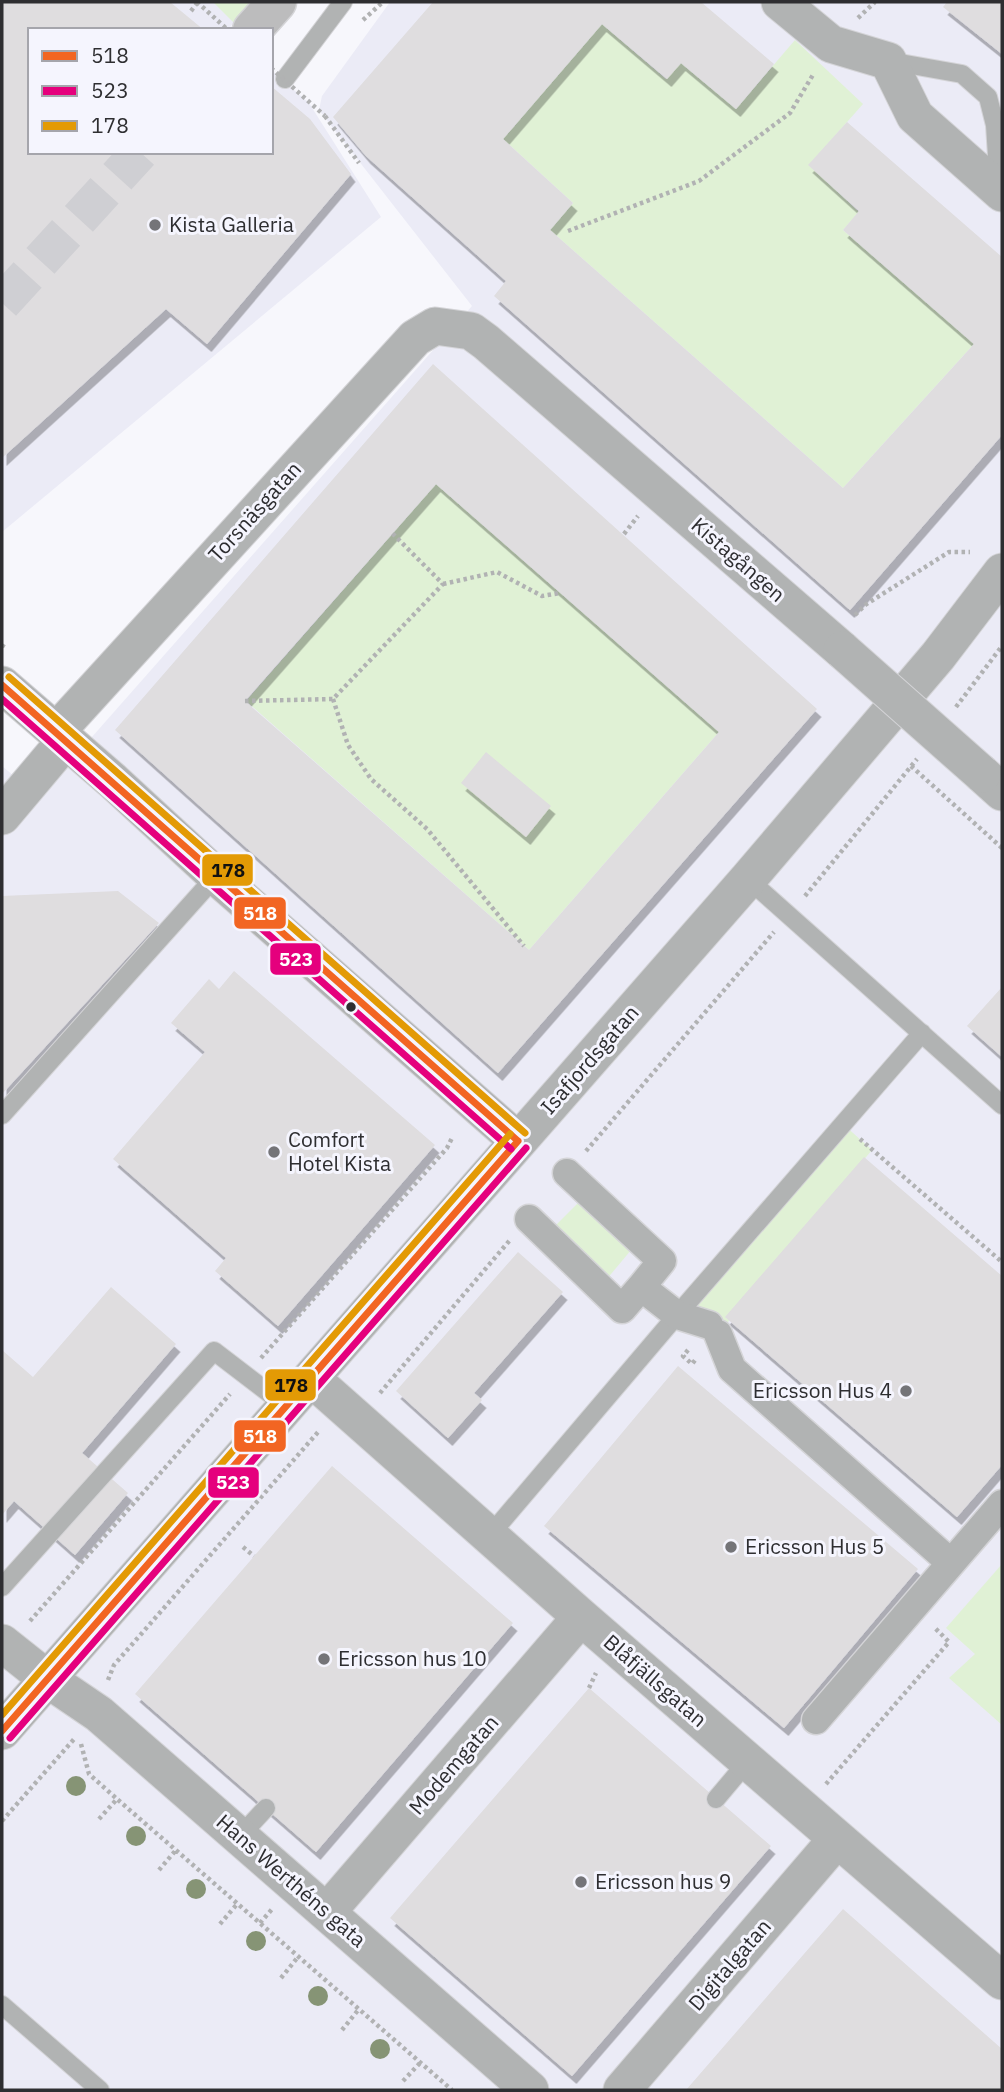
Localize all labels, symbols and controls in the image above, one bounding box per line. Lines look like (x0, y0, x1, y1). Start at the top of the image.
legend (28, 28, 273, 154)
text: 518 (91, 41, 129, 69)
text: 523 (91, 76, 129, 104)
text: 178 (91, 111, 129, 139)
place label: Kista Galleria (169, 210, 294, 238)
marker: Kista Galleria (147, 217, 163, 233)
street label: Torsnäsgatan (202, 455, 307, 568)
street label: Kistagången (686, 511, 792, 608)
line badge: 178 (201, 853, 254, 887)
text: 178 (211, 858, 245, 882)
line badge: 518 (233, 896, 287, 930)
text: 518 (243, 901, 277, 925)
line badge: 523 (269, 942, 322, 976)
text: 523 (279, 947, 313, 971)
street label: Isafjordsgatan (534, 999, 644, 1120)
unlabelled marker (344, 1000, 358, 1014)
place label: Comfort Hotel Kista (288, 1125, 391, 1177)
marker: Comfort Hotel Kista (266, 1144, 282, 1160)
line badge: 178 (264, 1368, 317, 1402)
text: 178 (274, 1373, 308, 1397)
place label: Ericsson Hus 4 (753, 1376, 892, 1404)
marker: Ericsson Hus 4 (898, 1383, 914, 1399)
line badge: 518 (233, 1419, 287, 1453)
text: 518 (243, 1424, 277, 1448)
line badge: 523 (207, 1466, 260, 1499)
text: 523 (216, 1470, 250, 1494)
place label: Ericsson Hus 5 (745, 1532, 884, 1560)
marker: Ericsson Hus 5 (723, 1539, 739, 1555)
street label: Blåfjällsgatan (598, 1628, 713, 1733)
place label: Ericsson hus 10 (338, 1644, 487, 1672)
marker: Ericsson hus 10 (316, 1651, 332, 1667)
street label: Modemgatan (402, 1709, 504, 1820)
street label: Hans Werthéns gata (211, 1807, 372, 1953)
place label: Ericsson hus 9 (595, 1867, 731, 1895)
marker: Ericsson hus 9 (573, 1874, 589, 1890)
street label: Digitalgatan (682, 1913, 777, 2016)

